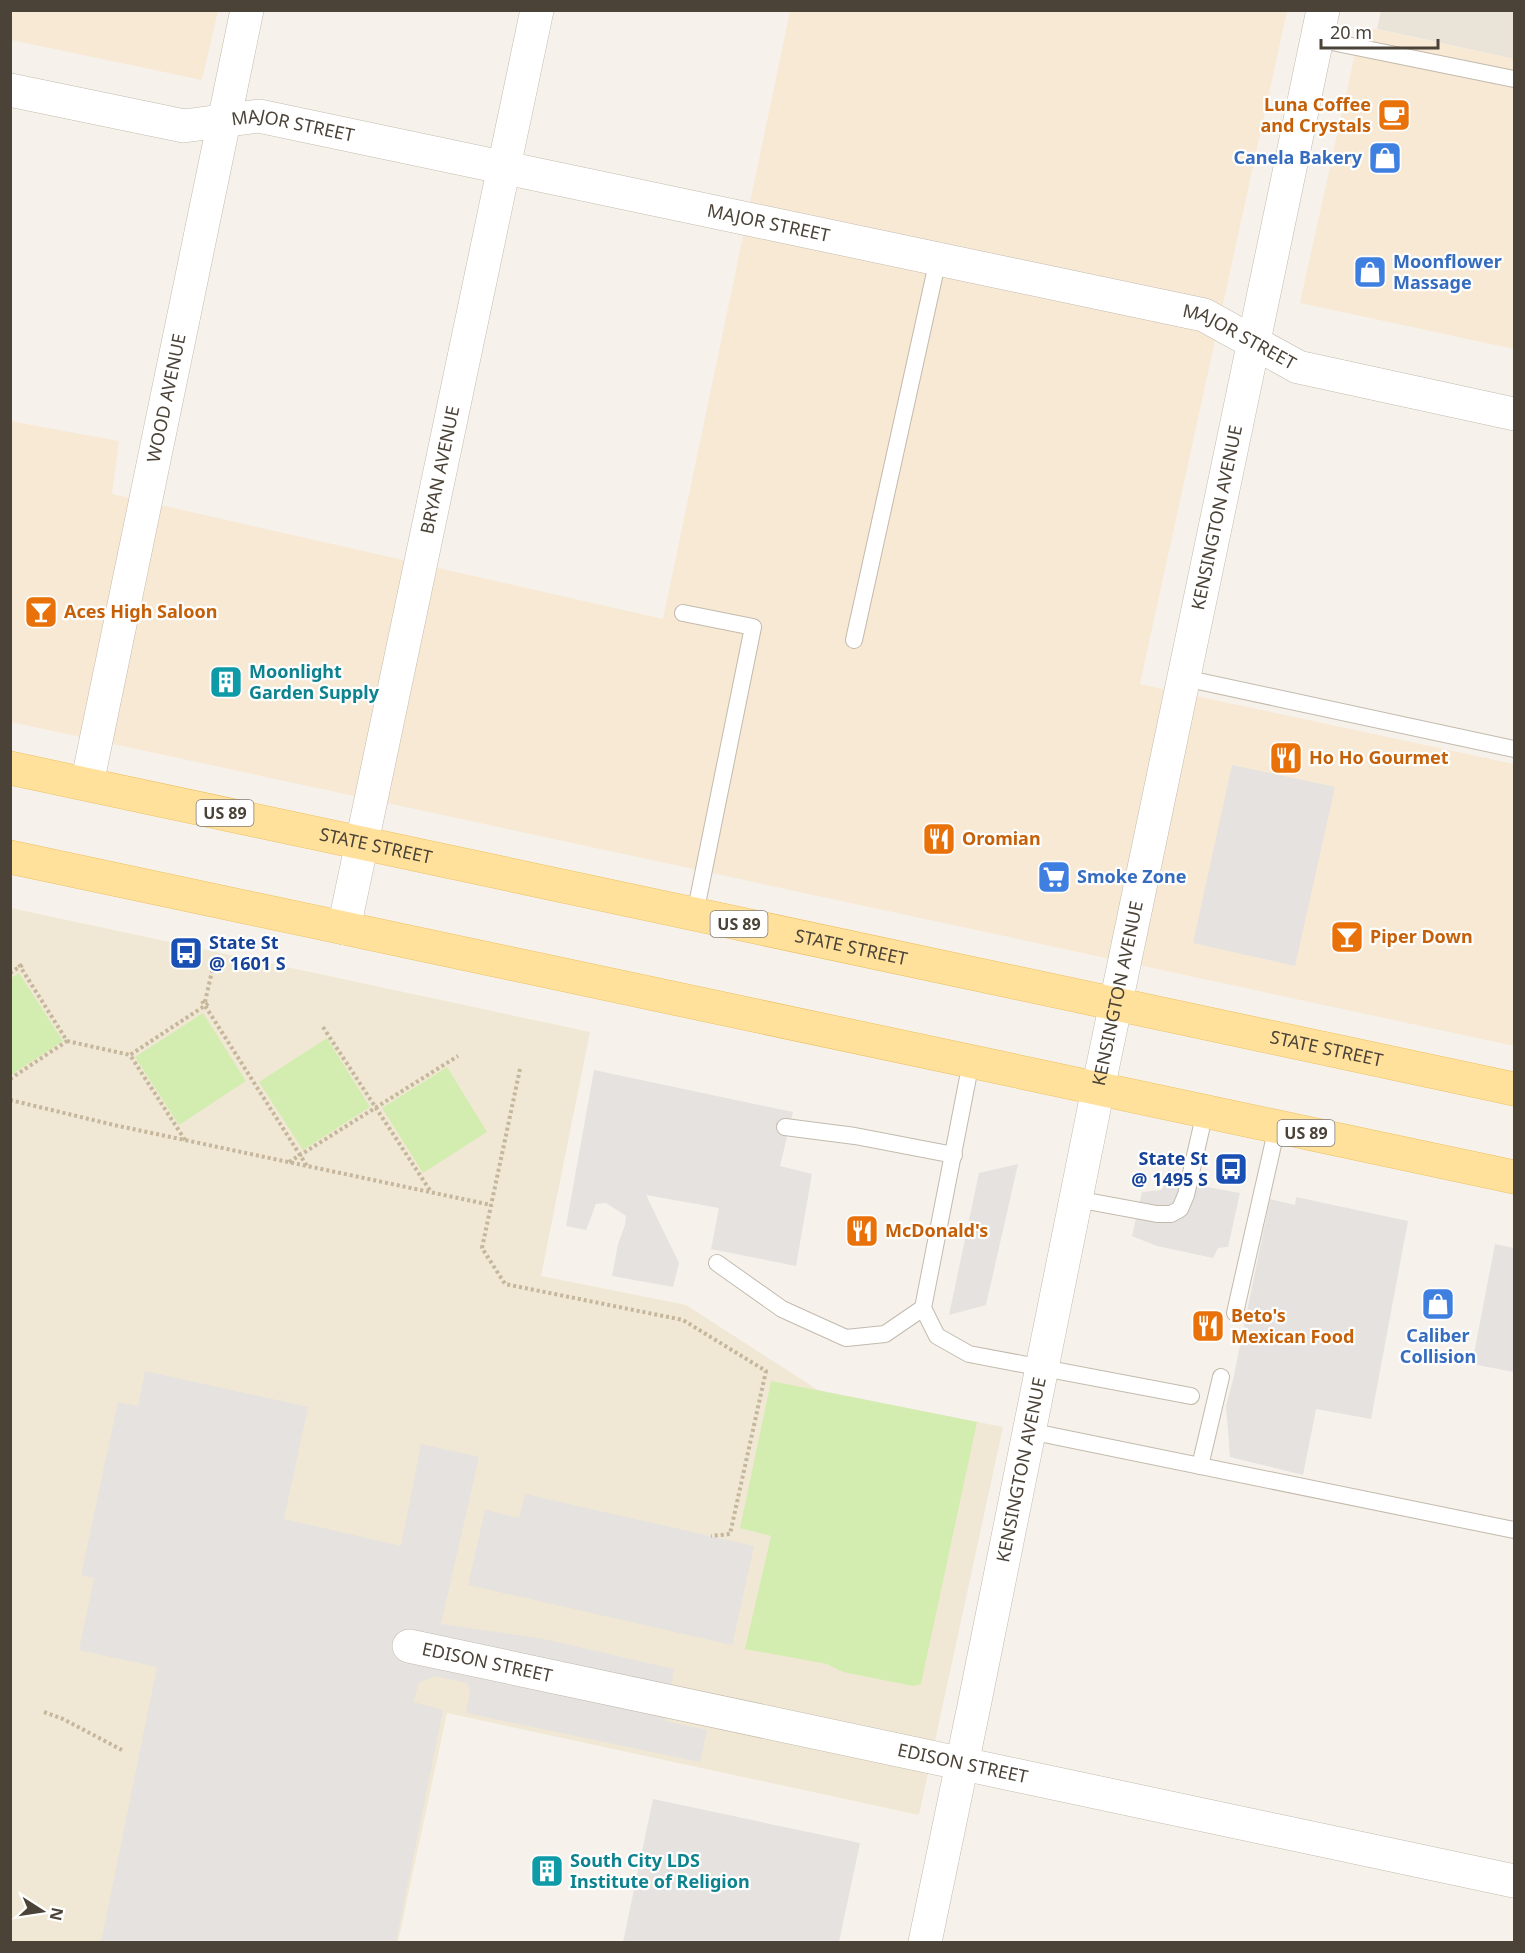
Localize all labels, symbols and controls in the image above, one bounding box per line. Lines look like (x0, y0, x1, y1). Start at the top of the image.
scale bar (1321, 12, 1438, 50)
text: 20 m (1330, 20, 1372, 44)
place label: Luna Coffee and Crystals (1261, 92, 1371, 137)
cafe icon: Luna Coffee and Crystals (1376, 97, 1412, 133)
street label: MAJOR STREET (230, 103, 357, 147)
shop icon: Canela Bakery (1367, 140, 1403, 176)
place label: Canela Bakery (1233, 145, 1363, 169)
street label: MAJOR STREET (705, 198, 832, 247)
place label: Moonflower Massage (1393, 249, 1502, 294)
shop icon: Moonflower Massage (1352, 254, 1388, 290)
street label: MAJOR STREET (1181, 298, 1301, 375)
street label: WOOD AVENUE (141, 331, 191, 465)
street label: BRYAN AVENUE (414, 404, 464, 536)
street label: KENSINGTON AVENUE (1185, 423, 1247, 612)
bar icon: Aces High Saloon (23, 594, 59, 630)
place label: Aces High Saloon (64, 599, 217, 623)
place label: Moonlight Garden Supply (249, 659, 380, 704)
building icon: Moonlight Garden Supply (208, 664, 244, 700)
restaurant icon: Ho Ho Gourmet (1268, 740, 1304, 776)
place label: Ho Ho Gourmet (1309, 745, 1449, 769)
road number: US 89 (196, 800, 254, 826)
street label: STATE STREET (317, 821, 435, 869)
restaurant icon: Oromian (921, 821, 957, 857)
place label: Oromian (962, 826, 1041, 850)
supermarket icon: Smoke Zone (1036, 859, 1072, 895)
place label: Smoke Zone (1077, 864, 1186, 888)
street label: KENSINGTON AVENUE (1086, 899, 1148, 1088)
road number: US 89 (710, 911, 768, 937)
bar icon: Piper Down (1329, 919, 1365, 955)
street label: STATE STREET (793, 923, 910, 970)
place label: Piper Down (1370, 924, 1473, 948)
place label: State St @ 1601 S (209, 930, 286, 975)
bus stop icon: State St @ 1601 S (168, 935, 204, 971)
street label: STATE STREET (1268, 1024, 1385, 1072)
road number: US 89 (1278, 1120, 1334, 1146)
place label: State St @ 1495 S (1131, 1146, 1208, 1191)
bus stop icon: State St @ 1495 S (1213, 1151, 1249, 1187)
restaurant icon: McDonald's (844, 1213, 880, 1249)
place label: McDonald's (885, 1218, 988, 1242)
shop icon: Caliber Collision (1420, 1286, 1456, 1322)
place label: Beto's Mexican Food (1231, 1303, 1354, 1348)
restaurant icon: Beto's Mexican Food (1190, 1308, 1226, 1344)
place label: Caliber Collision (1400, 1323, 1476, 1368)
street label: KENSINGTON AVENUE (990, 1375, 1051, 1564)
street label: EDISON STREET (420, 1636, 555, 1687)
street label: EDISON STREET (895, 1737, 1030, 1788)
place label: South City LDS Institute of Religion (570, 1848, 750, 1893)
building icon: South City LDS Institute of Religion (529, 1853, 565, 1889)
north arrow (12, 1881, 72, 1941)
text: N (45, 1905, 69, 1923)

